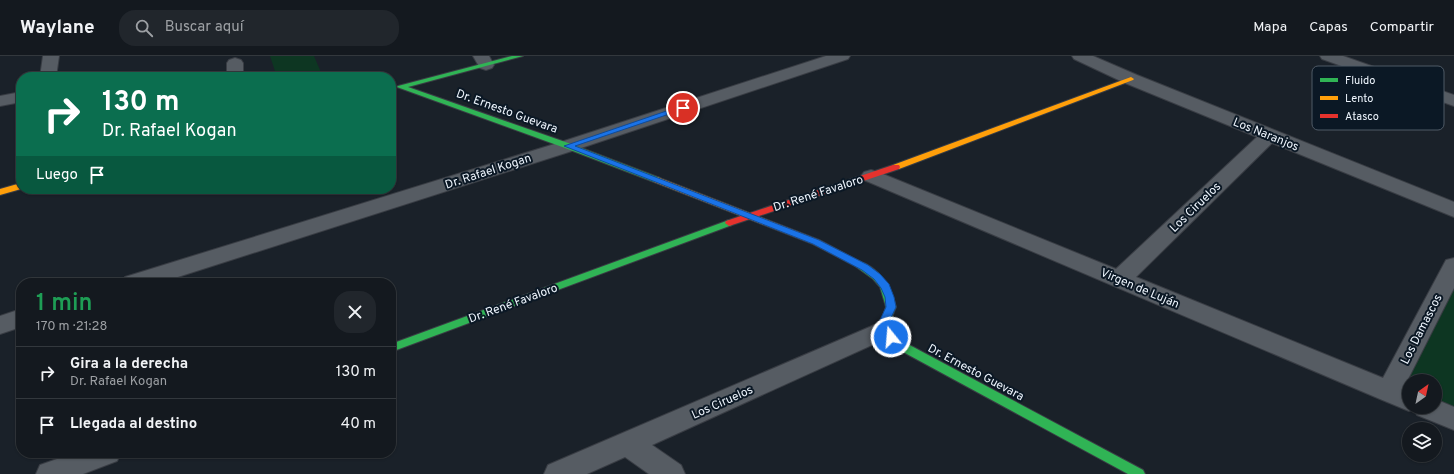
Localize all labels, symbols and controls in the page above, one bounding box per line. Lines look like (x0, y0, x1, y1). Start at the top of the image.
search box (119, 10, 399, 46)
text: Waylane (20, 16, 95, 40)
icon: search (133, 17, 155, 39)
text: Buscar aquí (165, 18, 243, 37)
text: Mapa (1253, 19, 1287, 36)
text: Capas (1309, 19, 1348, 36)
text: Compartir (1370, 19, 1434, 36)
legend (1312, 66, 1444, 130)
text: Fluido (1345, 74, 1375, 88)
text: 130 m (102, 85, 180, 121)
street label: Dr. Ernesto Guevara (454, 86, 560, 138)
icon: right (36, 88, 88, 140)
pin (666, 91, 700, 125)
text: Lento (1345, 92, 1373, 106)
icon: arrive (672, 97, 694, 119)
text: Atasco (1345, 110, 1379, 124)
street label: Los Naranjos (1230, 114, 1301, 155)
text: Dr. Rafael Kogan (102, 120, 237, 143)
street label: Dr. Rafael Kogan (443, 150, 533, 193)
icon: arrive (86, 164, 108, 186)
text: Luego (36, 166, 78, 185)
street label: Dr. René Favaloro (771, 172, 866, 216)
street label: Los Ciruelos (1167, 179, 1225, 236)
street label: Virgen de Luján (1098, 265, 1181, 313)
street label: Dr. René Favaloro (467, 280, 560, 327)
text: 1 min (36, 289, 93, 319)
button: close (334, 291, 376, 333)
street label: Los Damascos (1397, 292, 1446, 367)
position arrow (870, 316, 912, 358)
text: 170 m · 21:28 (36, 319, 107, 335)
street label: Dr. Ernesto Guevara (925, 341, 1026, 405)
text: Gira a la derecha (70, 355, 188, 374)
icon: right (36, 362, 58, 384)
text: 130 m (336, 363, 376, 382)
text: Dr. Rafael Kogan (70, 374, 167, 390)
north arrow (1402, 374, 1442, 414)
map controls (1402, 374, 1442, 462)
street label: Los Ciruelos (689, 382, 756, 424)
icon: arrive (36, 414, 58, 436)
text: Llegada al destino (70, 415, 197, 434)
text: 40 m (341, 415, 376, 434)
button: layers (1402, 422, 1442, 462)

